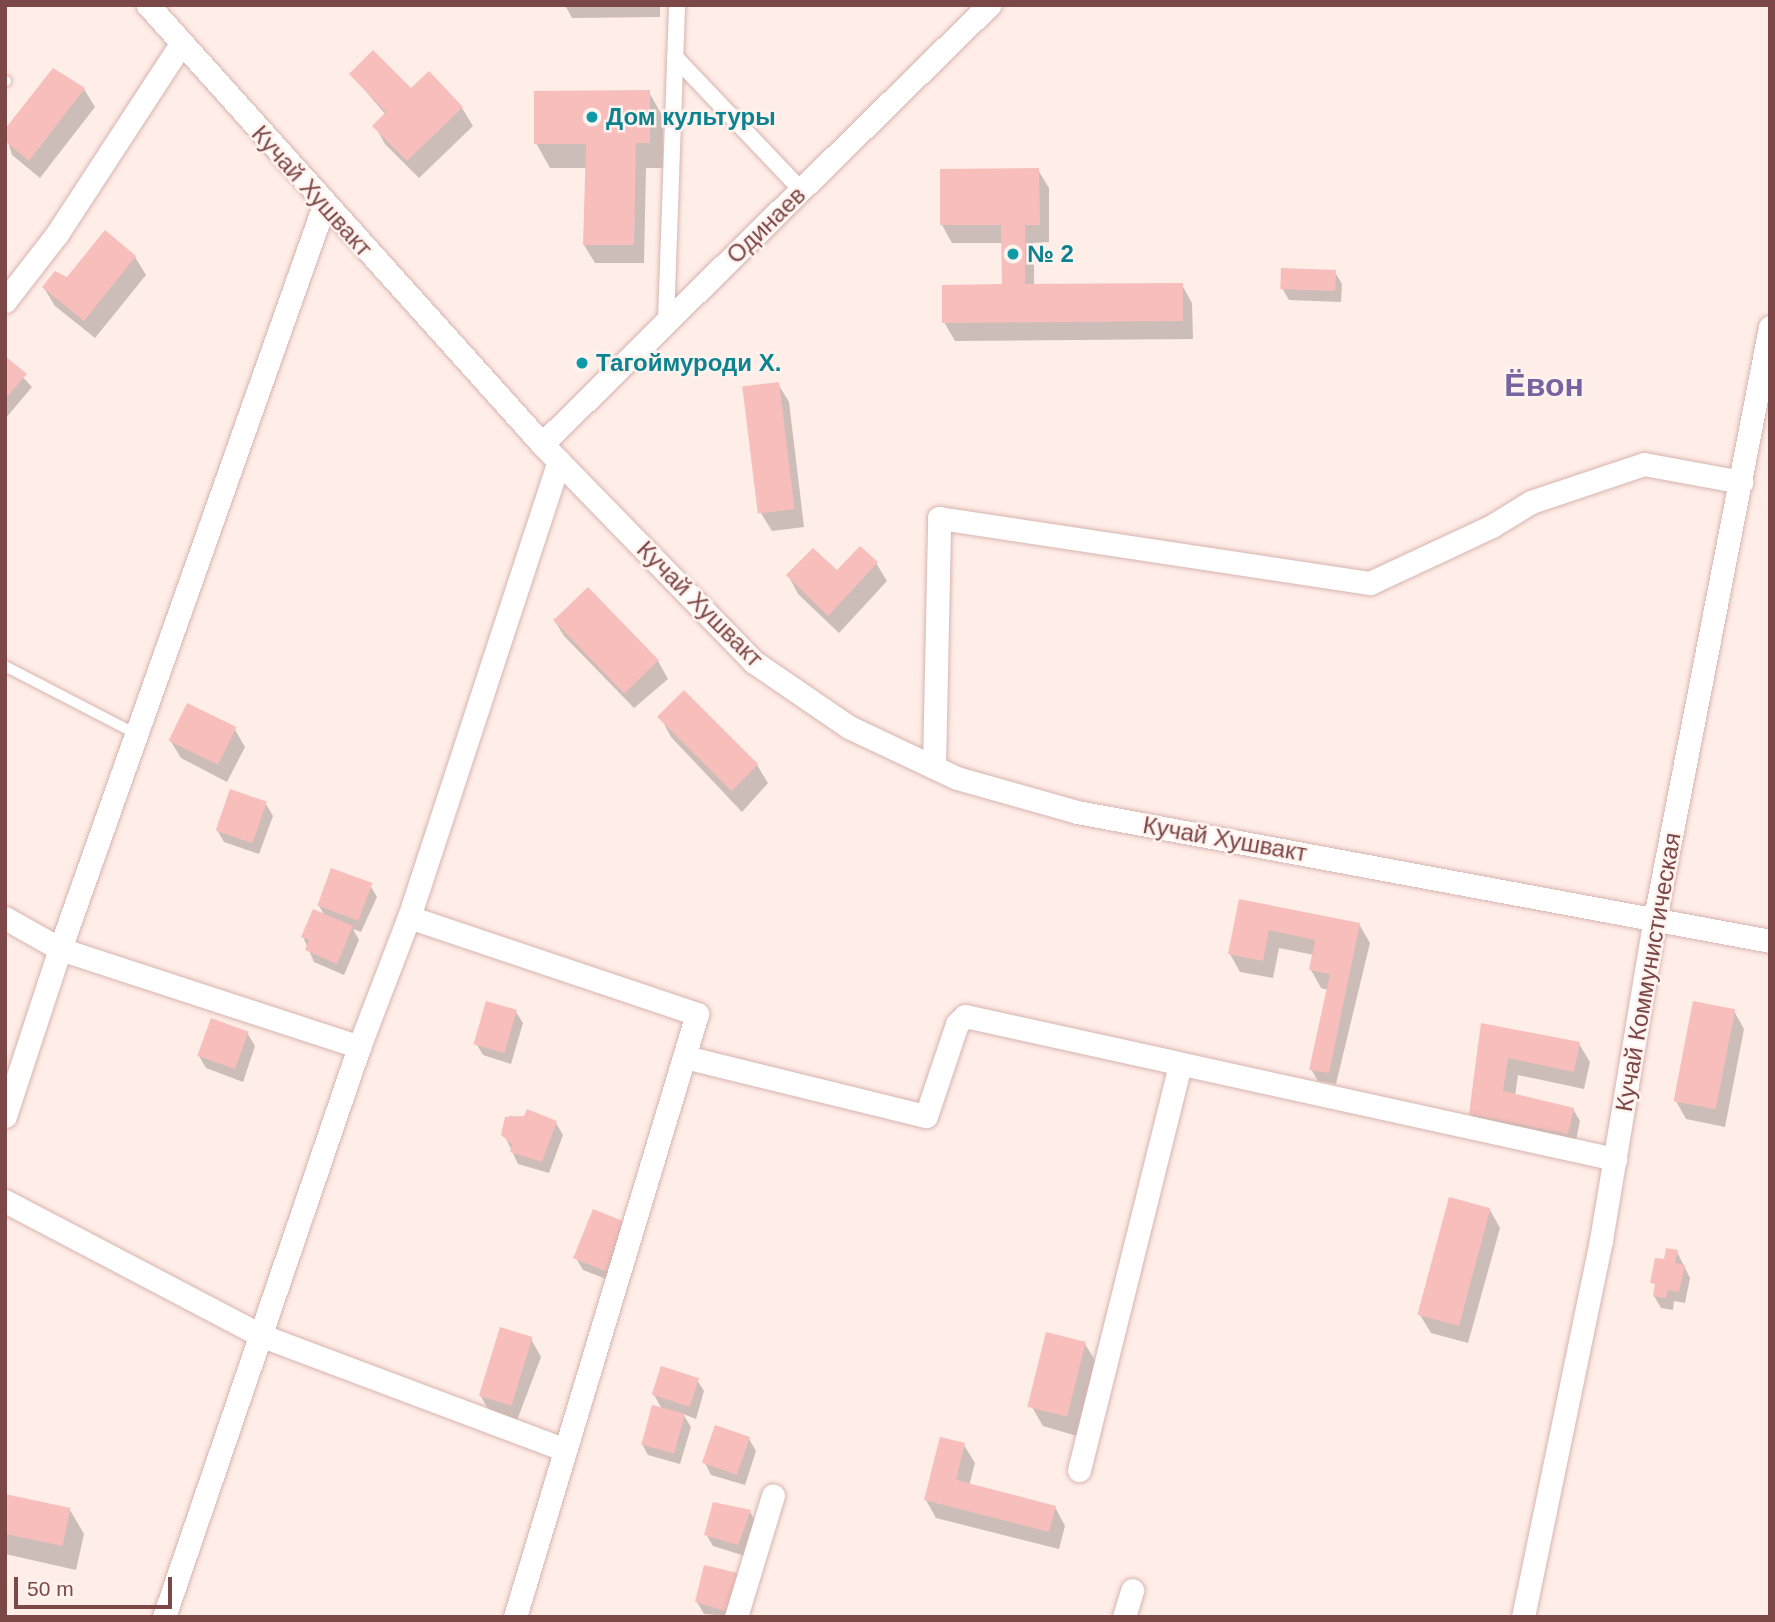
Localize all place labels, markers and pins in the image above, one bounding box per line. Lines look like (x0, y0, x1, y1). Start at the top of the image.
place label: Дом культуры (606, 103, 776, 131)
marker: Дом культуры (584, 109, 600, 125)
place label: № 2 (1027, 240, 1074, 268)
marker: № 2 (1005, 246, 1021, 262)
place label: Тагоймуроди Х. (596, 349, 781, 377)
marker: Тагоймуроди Х. (574, 355, 590, 371)

